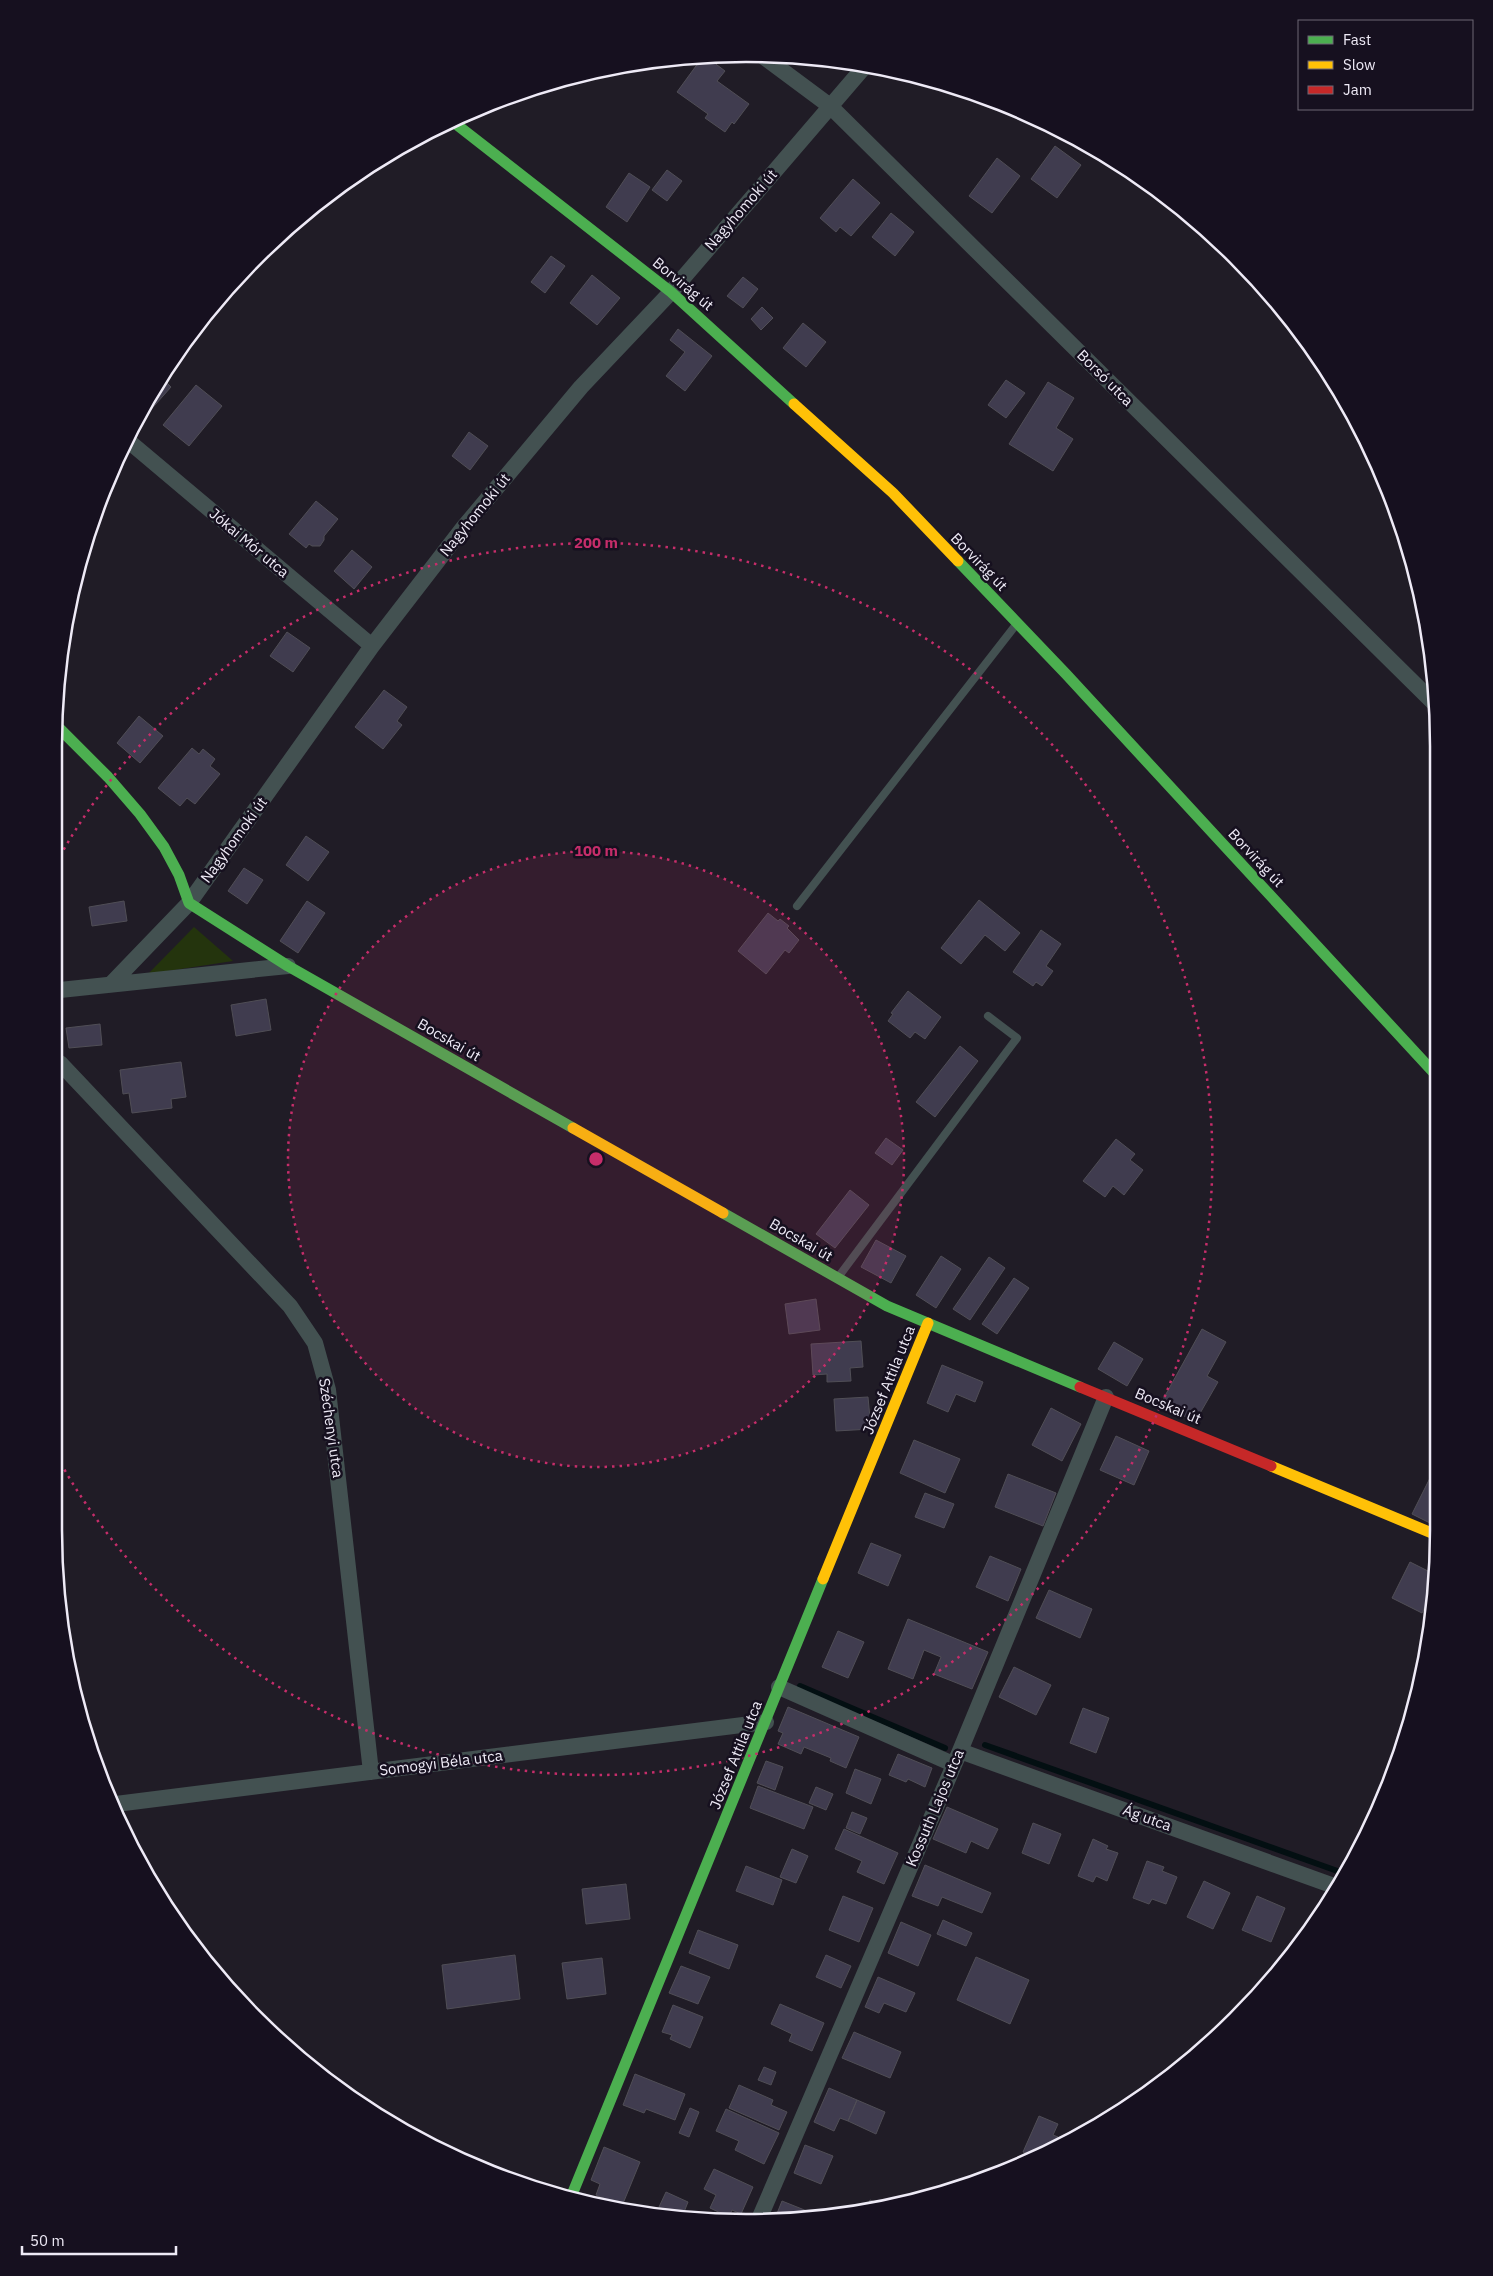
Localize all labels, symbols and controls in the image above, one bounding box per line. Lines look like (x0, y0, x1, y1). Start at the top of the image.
legend (1298, 20, 1473, 110)
text: Fast (1343, 30, 1371, 49)
text: Slow (1343, 55, 1376, 74)
text: Jam (1343, 80, 1372, 99)
street label: Nagyhomoki út (700, 165, 781, 254)
street label: Borvirág út (649, 253, 718, 315)
street label: Borsó utca (1073, 345, 1138, 410)
street label: Nagyhomoki út (435, 469, 514, 560)
street label: Jókai Mór utca (206, 504, 293, 581)
street label: Borvirág út (947, 529, 1012, 595)
text: 200 m (574, 533, 618, 552)
street label: Nagyhomoki út (196, 793, 271, 886)
street label: Borvirág út (1224, 824, 1288, 891)
text: 100 m (574, 841, 618, 860)
street label: Bocskai út (414, 1014, 484, 1065)
centre of rings (587, 1150, 605, 1168)
street label: Bocskai út (766, 1214, 836, 1265)
street label: József Attila utca (858, 1323, 919, 1437)
street label: Széchenyi utca (315, 1377, 348, 1479)
street label: Bocskai út (1132, 1383, 1204, 1428)
street label: József Attila utca (705, 1698, 766, 1812)
street label: Somogyi Béla utca (378, 1745, 504, 1780)
street label: Kossuth Lajos utca (901, 1746, 968, 1869)
street label: Ág utca (1120, 1800, 1174, 1835)
scale bar (22, 2224, 176, 2256)
text: 50 m (30, 2231, 65, 2250)

